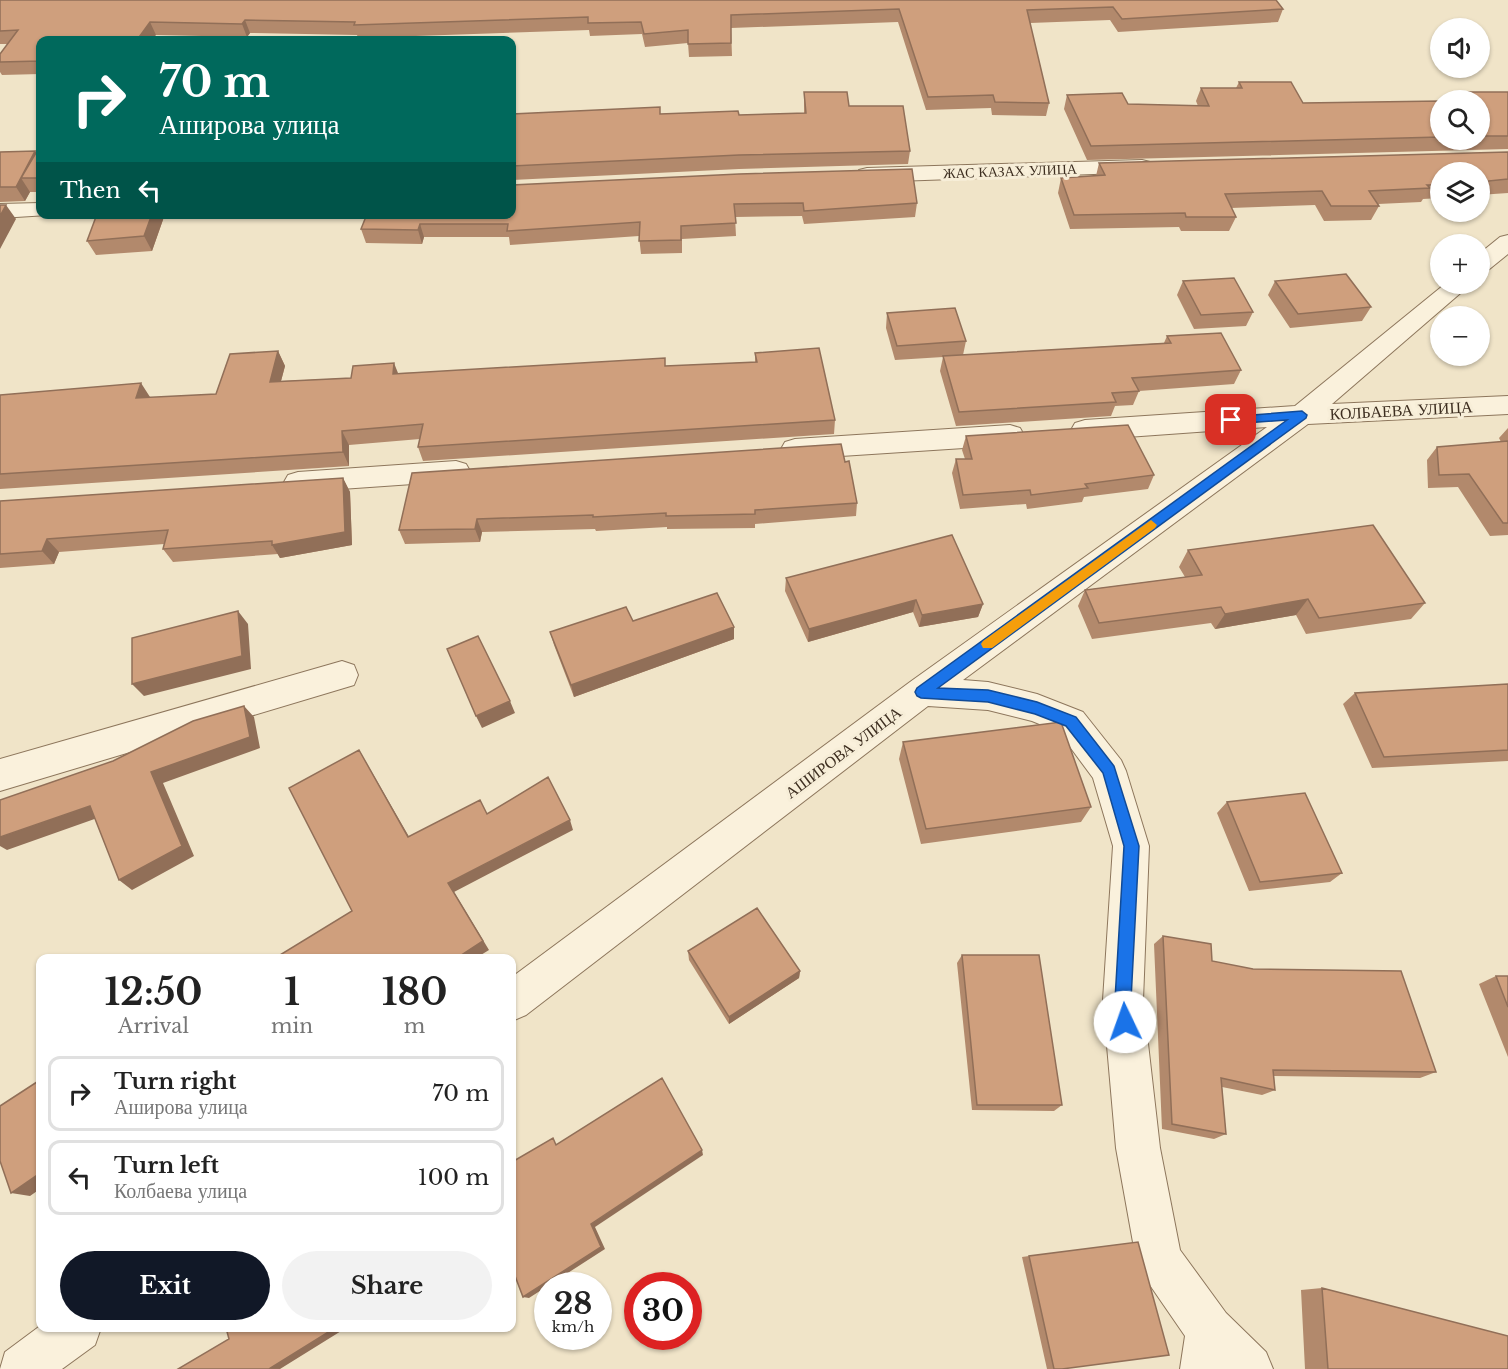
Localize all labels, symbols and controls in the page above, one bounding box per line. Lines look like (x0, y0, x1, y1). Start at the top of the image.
map controls (1430, 18, 1490, 366)
button: sound (1430, 18, 1490, 78)
text: 70 m (159, 56, 270, 108)
icon: right (60, 60, 138, 138)
button: search (1430, 90, 1490, 150)
text: Аширова улица (159, 108, 340, 141)
street label: ЖАС КАЗАХ УЛИЦА (943, 160, 1078, 182)
button: layers (1430, 162, 1490, 222)
icon: left (133, 174, 166, 207)
text: Then (60, 177, 121, 204)
button: + (1430, 234, 1490, 294)
button: − (1430, 306, 1490, 366)
pin (1205, 394, 1256, 445)
street label: КОЛБАЕВА УЛИЦА (1329, 396, 1473, 424)
icon: arrive (1214, 403, 1247, 436)
street label: АШИРОВА УЛИЦА (781, 701, 906, 802)
text: 12:50 (105, 970, 203, 1015)
text: 1 (284, 970, 300, 1015)
text: 180 (382, 970, 447, 1015)
position arrow (1093, 990, 1157, 1054)
text: Arrival (118, 1014, 189, 1038)
text: min (271, 1014, 313, 1038)
text: m (404, 1014, 425, 1038)
text: Turn right (114, 1068, 236, 1095)
icon: right (63, 1077, 96, 1110)
text: 70 m (432, 1080, 489, 1107)
text: Аширова улица (114, 1095, 248, 1119)
text: Turn left (114, 1152, 219, 1179)
icon: left (63, 1161, 96, 1194)
text: 100 m (418, 1164, 489, 1191)
text: Колбаева улица (114, 1179, 247, 1203)
button: Exit (60, 1251, 270, 1320)
button: Share (282, 1251, 492, 1320)
speed limit sign: 30 (624, 1272, 702, 1350)
text: 28 (554, 1285, 592, 1322)
text: km/h (552, 1317, 594, 1336)

